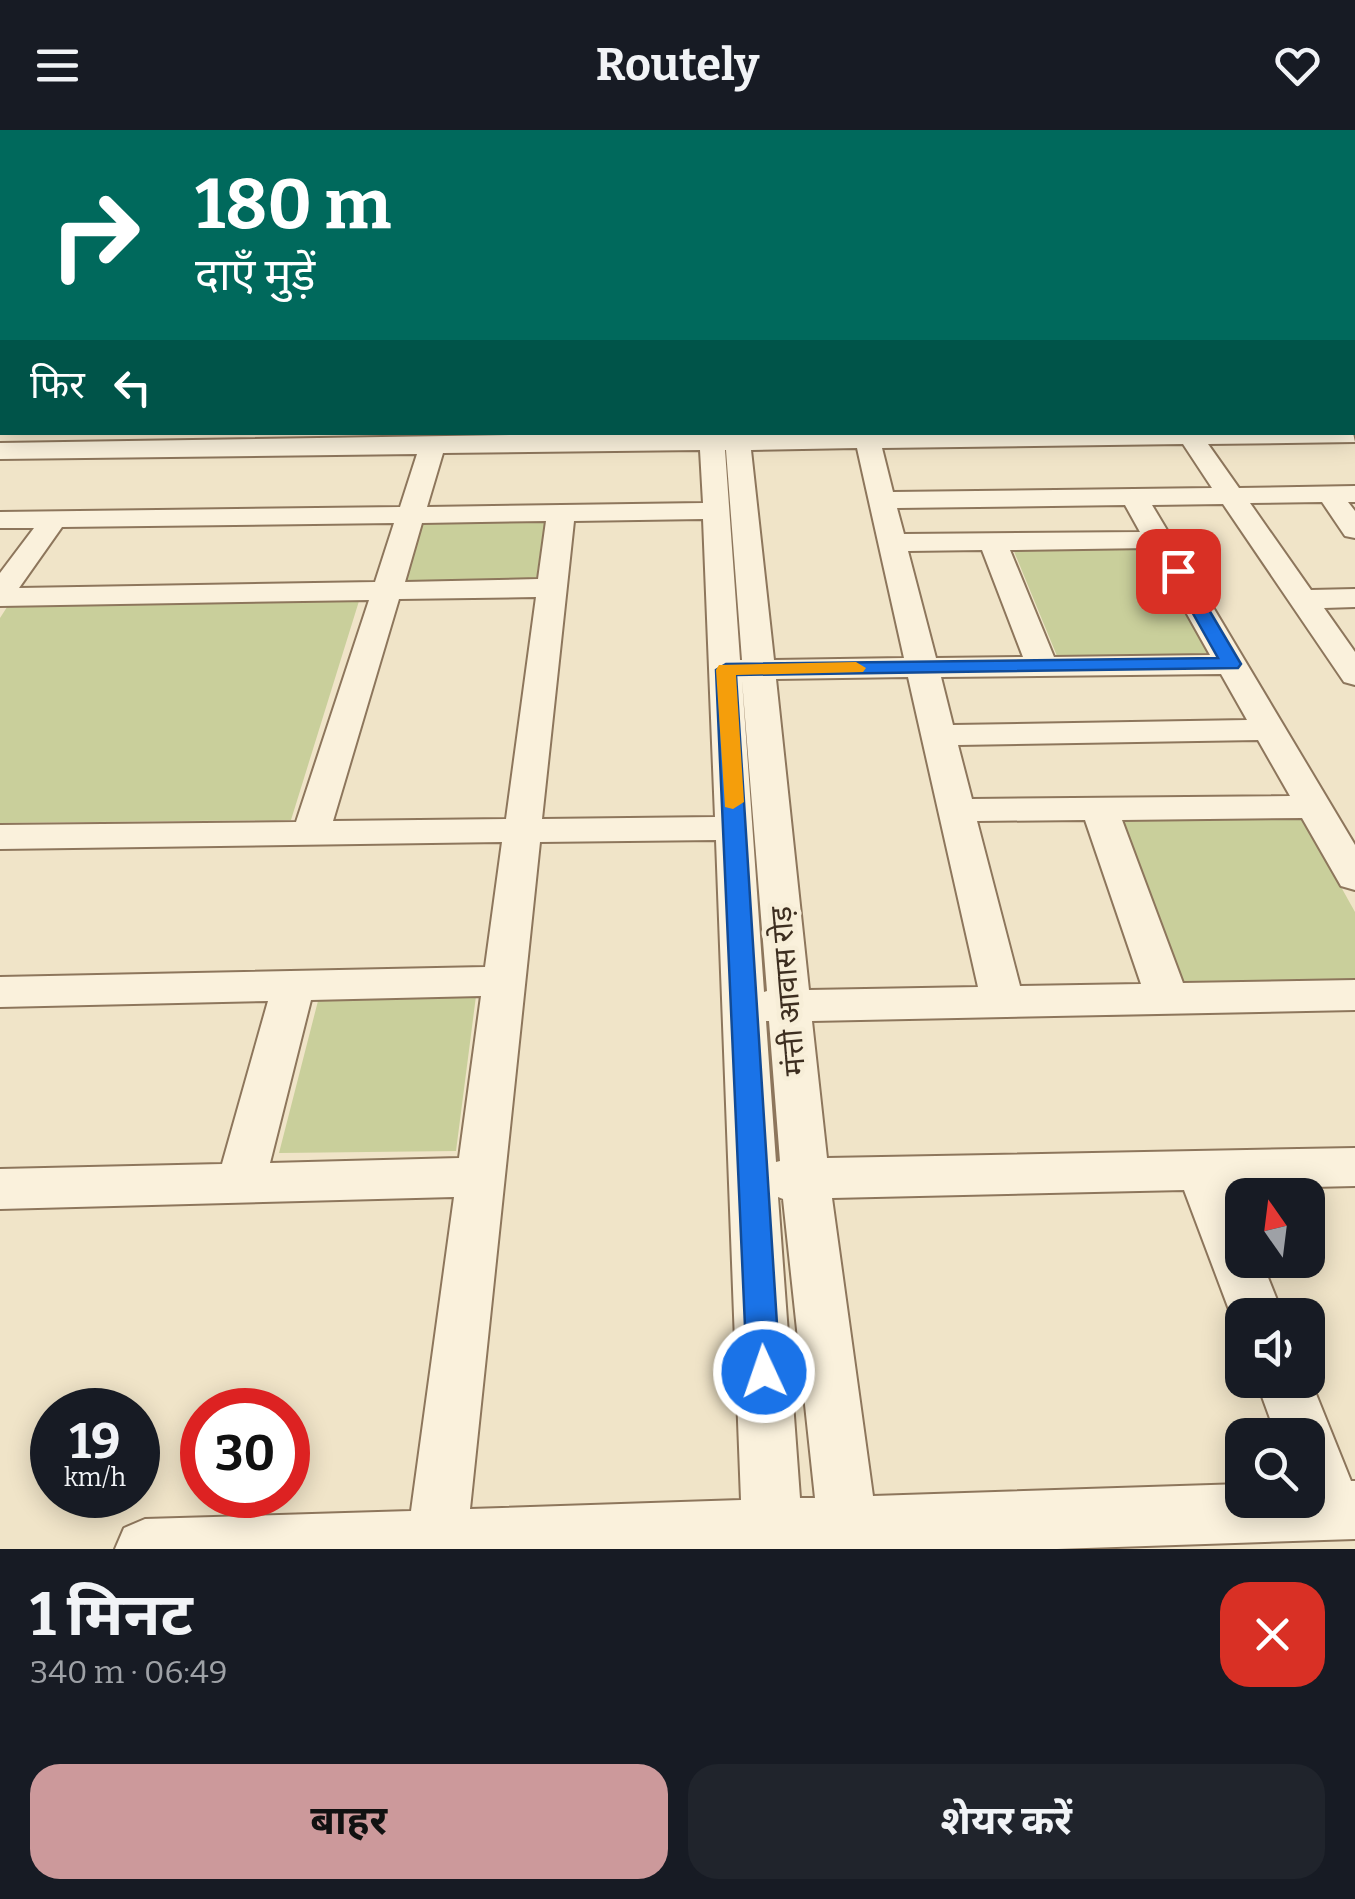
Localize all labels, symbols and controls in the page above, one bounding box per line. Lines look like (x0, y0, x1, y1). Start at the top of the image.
icon: menu (30, 38, 85, 93)
text: Routely (596, 38, 759, 92)
icon: heart (1270, 38, 1325, 93)
text: 180 m (195, 163, 391, 247)
icon: right (30, 170, 160, 300)
text: दाएँ मुड़ें (195, 248, 315, 302)
icon: left (105, 360, 160, 415)
text: फिर (30, 362, 85, 408)
pin (1136, 529, 1221, 614)
icon: arrive (1151, 544, 1206, 599)
street label: मंत्ती आवास रोड़ (763, 904, 813, 1077)
north arrow (1225, 1178, 1325, 1278)
map controls (1225, 1178, 1325, 1518)
button: sound (1225, 1298, 1325, 1398)
position arrow (712, 1320, 816, 1424)
speed limit sign: 30 (180, 1388, 310, 1518)
text: 19 (69, 1411, 121, 1471)
button: search (1225, 1418, 1325, 1518)
text: km/h (64, 1463, 126, 1493)
text: 1 मिनट (30, 1579, 193, 1651)
button: close (1220, 1582, 1325, 1687)
text: 340 m · 06:49 (30, 1653, 227, 1691)
button: बाहर (30, 1764, 668, 1879)
button: शेयर करें (688, 1764, 1325, 1879)

